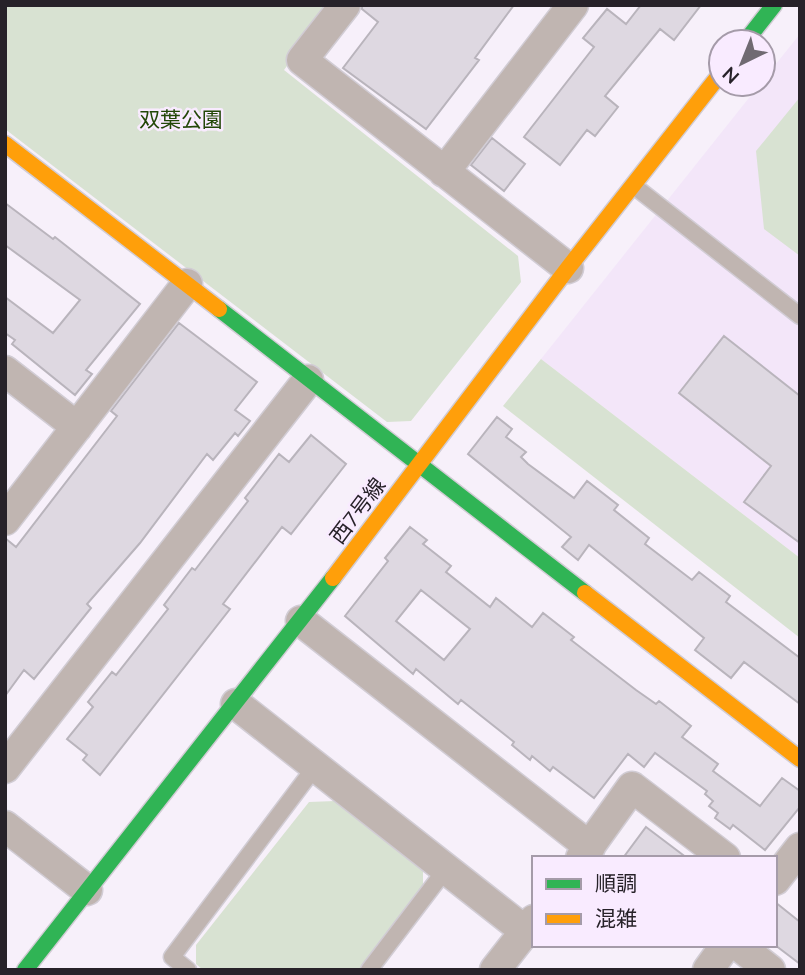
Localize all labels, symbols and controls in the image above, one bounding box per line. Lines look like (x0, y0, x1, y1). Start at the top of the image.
north arrow (707, 28, 777, 98)
text: N (717, 60, 745, 89)
park label: 双葉公園 (139, 106, 223, 134)
street label: 西7号線 (324, 472, 392, 550)
legend (532, 856, 777, 947)
text: 順調 (595, 870, 637, 898)
text: 混雑 (595, 905, 637, 933)

